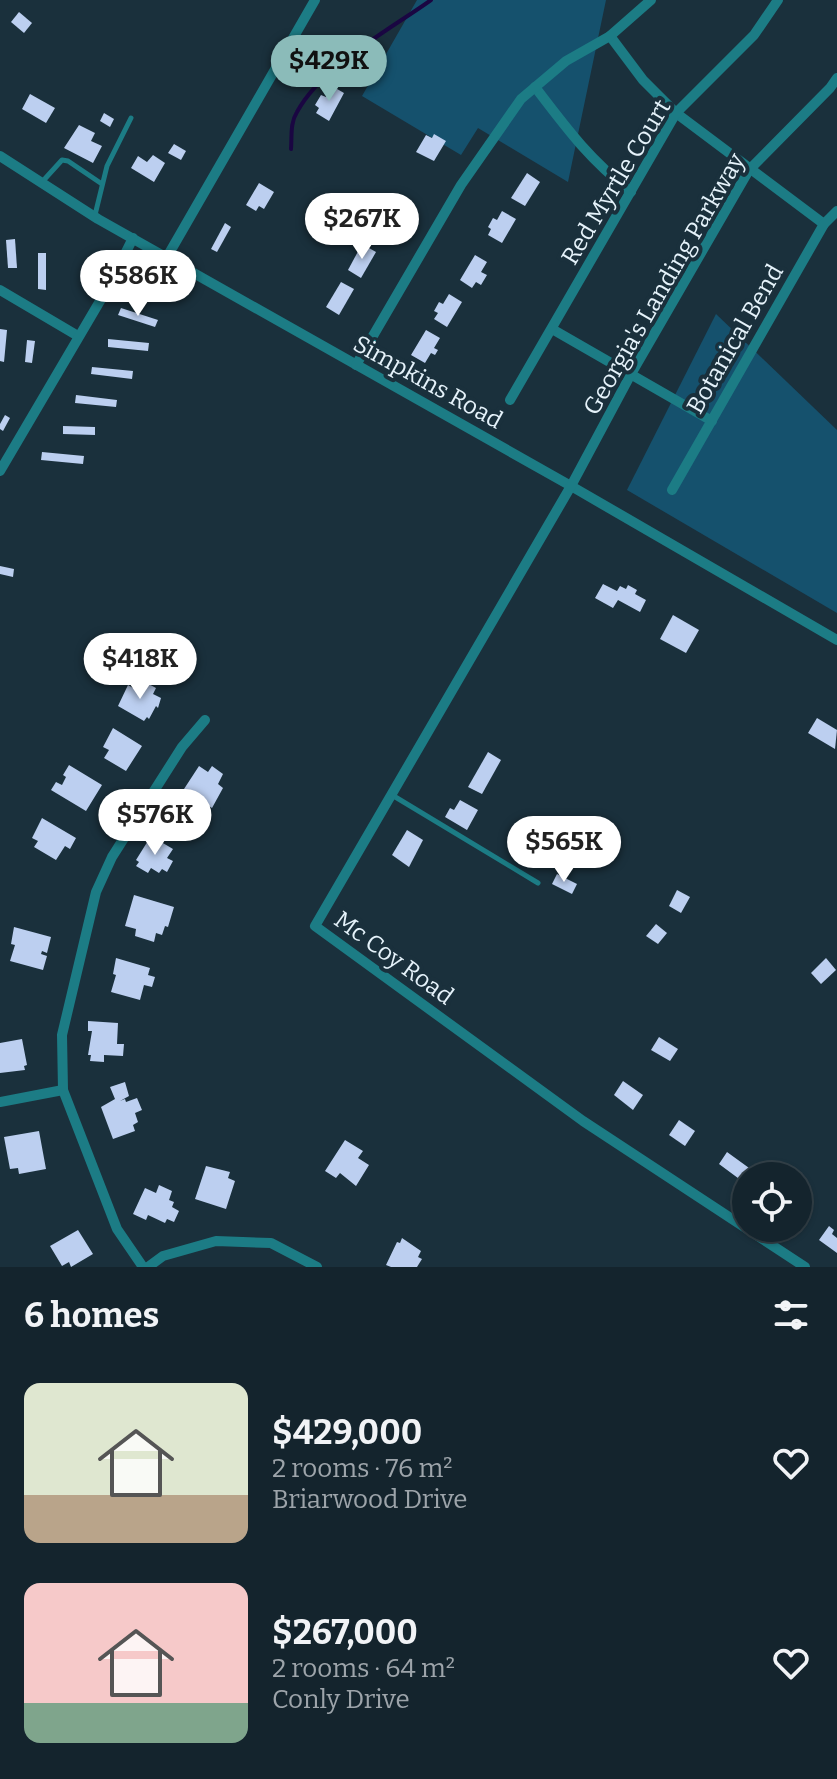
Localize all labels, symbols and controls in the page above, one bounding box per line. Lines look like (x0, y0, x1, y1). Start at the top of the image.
pin: $429K (273, 35, 385, 103)
text: $429K (289, 45, 369, 76)
street label: Red Myrtle Court (556, 94, 676, 270)
street label: Georgia's Landing Parkway (578, 148, 751, 420)
pin: $267K (306, 193, 418, 261)
text: $267K (323, 203, 401, 234)
pin: $586K (82, 250, 194, 318)
text: $586K (98, 260, 178, 291)
street label: Botanical Bend (681, 260, 789, 418)
street label: Simpkins Road (349, 329, 507, 435)
pin: $418K (84, 633, 196, 701)
text: $418K (102, 643, 178, 674)
pin: $576K (99, 789, 211, 857)
text: $576K (116, 799, 194, 830)
pin: $565K (508, 816, 620, 884)
text: $565K (525, 826, 603, 857)
street label: Mc Coy Road (329, 905, 459, 1011)
map controls (732, 1162, 812, 1242)
button: locate (732, 1162, 812, 1242)
icon: filters (769, 1293, 813, 1337)
text: 6 homes (24, 1295, 159, 1336)
text: $429,000 (272, 1412, 422, 1453)
icon: home (88, 1415, 184, 1511)
icon: heart (769, 1441, 813, 1485)
text: 2 rooms · 76 m² (272, 1453, 452, 1484)
text: Briarwood Drive (272, 1484, 468, 1515)
text: $267,000 (272, 1612, 418, 1653)
icon: home (88, 1615, 184, 1711)
icon: heart (769, 1641, 813, 1685)
text: 2 rooms · 64 m² (272, 1653, 455, 1684)
text: Conly Drive (272, 1684, 410, 1715)

